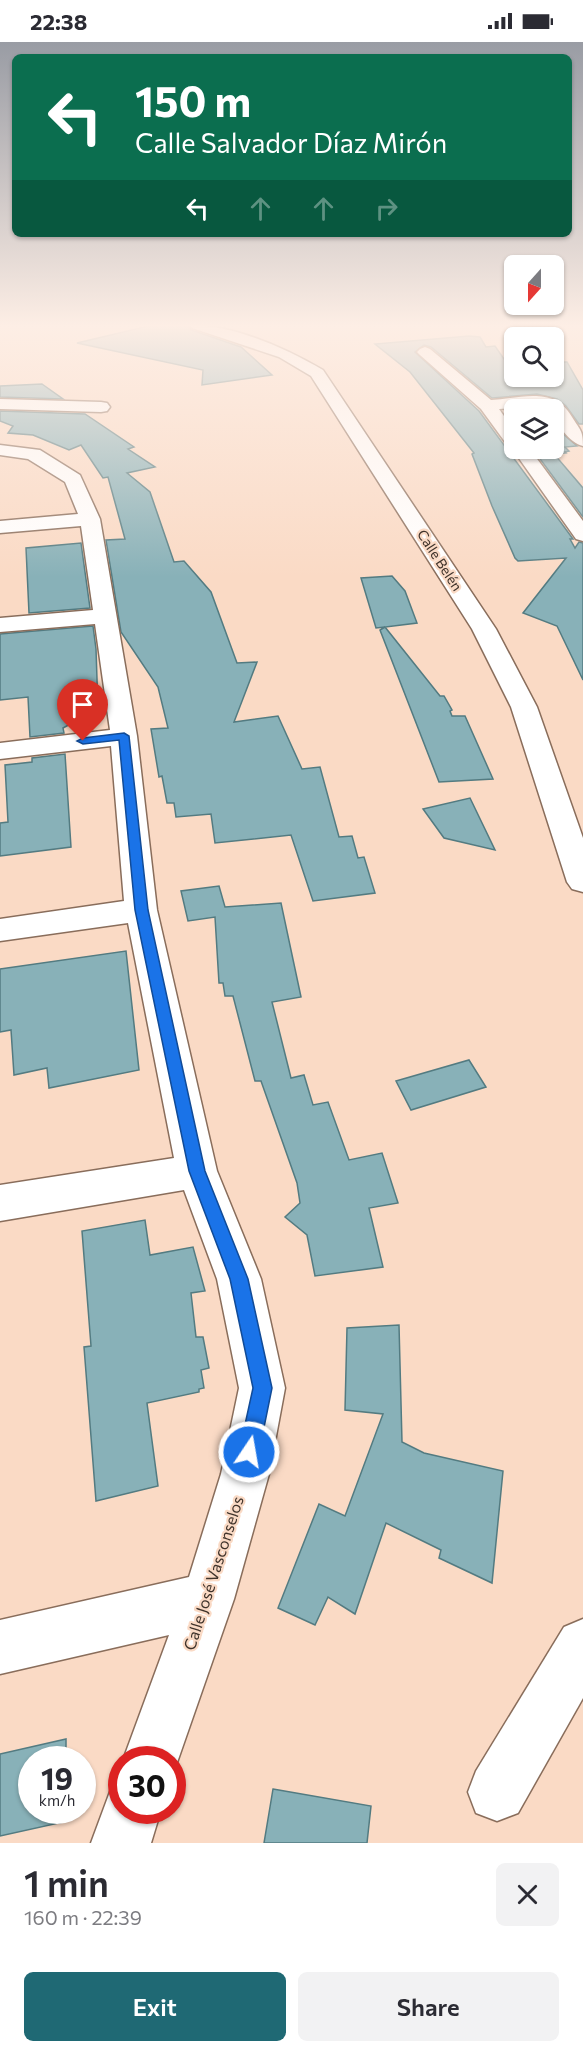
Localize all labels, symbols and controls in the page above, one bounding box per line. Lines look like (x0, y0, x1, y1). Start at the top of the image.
text: 22:38 (30, 8, 87, 35)
text: 150 m (135, 74, 251, 126)
icon: left (36, 78, 114, 156)
text: Calle Salvador Díaz Mirón (135, 126, 447, 159)
icon: left (181, 192, 214, 225)
icon: ahead (244, 192, 277, 225)
icon: ahead (307, 192, 340, 225)
icon: right (370, 192, 403, 225)
north arrow (504, 255, 564, 315)
map controls (504, 255, 564, 459)
button: search (504, 327, 564, 387)
button: layers (504, 399, 564, 459)
street label: Calle Belén (414, 526, 466, 594)
pin (57, 679, 108, 741)
icon: arrive (66, 688, 99, 721)
position arrow (217, 1420, 281, 1484)
street label: Calle José Vasconselos (179, 1494, 247, 1652)
speed limit sign: 30 (108, 1746, 186, 1824)
text: 19 (41, 1759, 73, 1796)
text: km/h (39, 1791, 75, 1809)
text: 1 min (24, 1860, 109, 1904)
button: close (496, 1863, 559, 1926)
text: 160 m · 22:39 (24, 1905, 142, 1929)
button: Exit (24, 1972, 286, 2041)
button: Share (298, 1972, 559, 2041)

